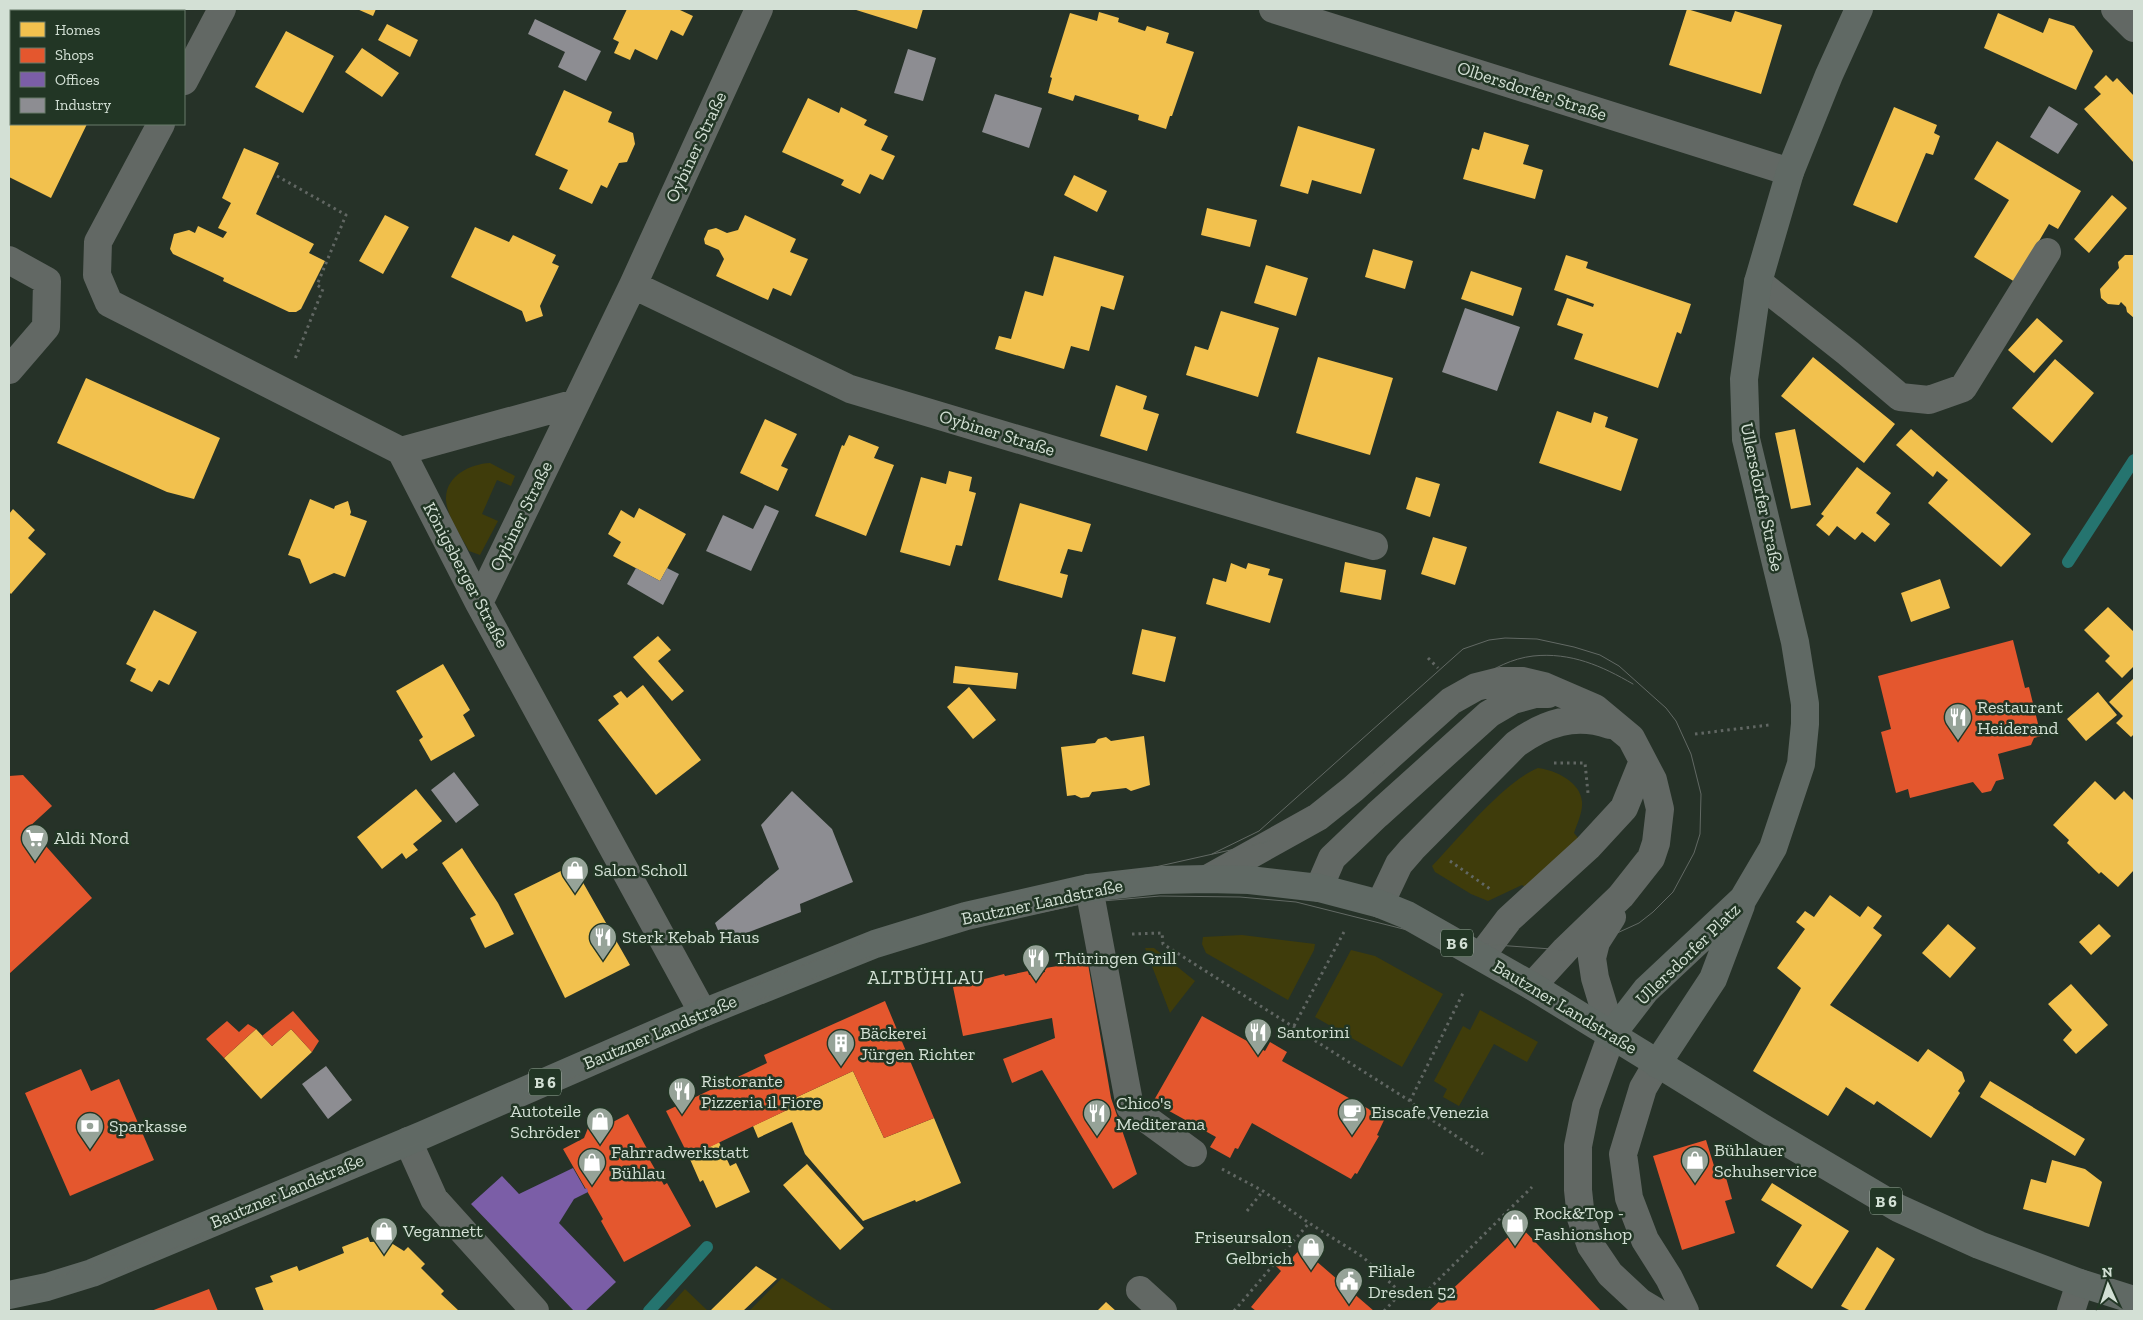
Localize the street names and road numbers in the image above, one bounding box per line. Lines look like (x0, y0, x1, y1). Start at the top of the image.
street label: Olbersdorfer Straße (1454, 56, 1610, 126)
street label: Oybiner Straße (661, 88, 731, 206)
street label: Oybiner Straße (936, 405, 1058, 461)
street label: Ullersdorfer Straße (1736, 421, 1788, 573)
street label: Oybiner Straße (485, 457, 557, 575)
street label: Königsberger Straße (418, 499, 514, 651)
street label: Bautzner Landstraße (959, 874, 1125, 930)
street label: Ullersdorfer Platz (1631, 898, 1745, 1010)
road number: B 6 (1441, 930, 1473, 956)
street label: Bautzner Landstraße (1489, 955, 1641, 1059)
street label: Bautzner Landstraße (580, 990, 740, 1074)
road number: B 6 (529, 1068, 561, 1096)
street label: Bautzner Landstraße (207, 1149, 367, 1233)
road number: B 6 (1870, 1188, 1902, 1214)

